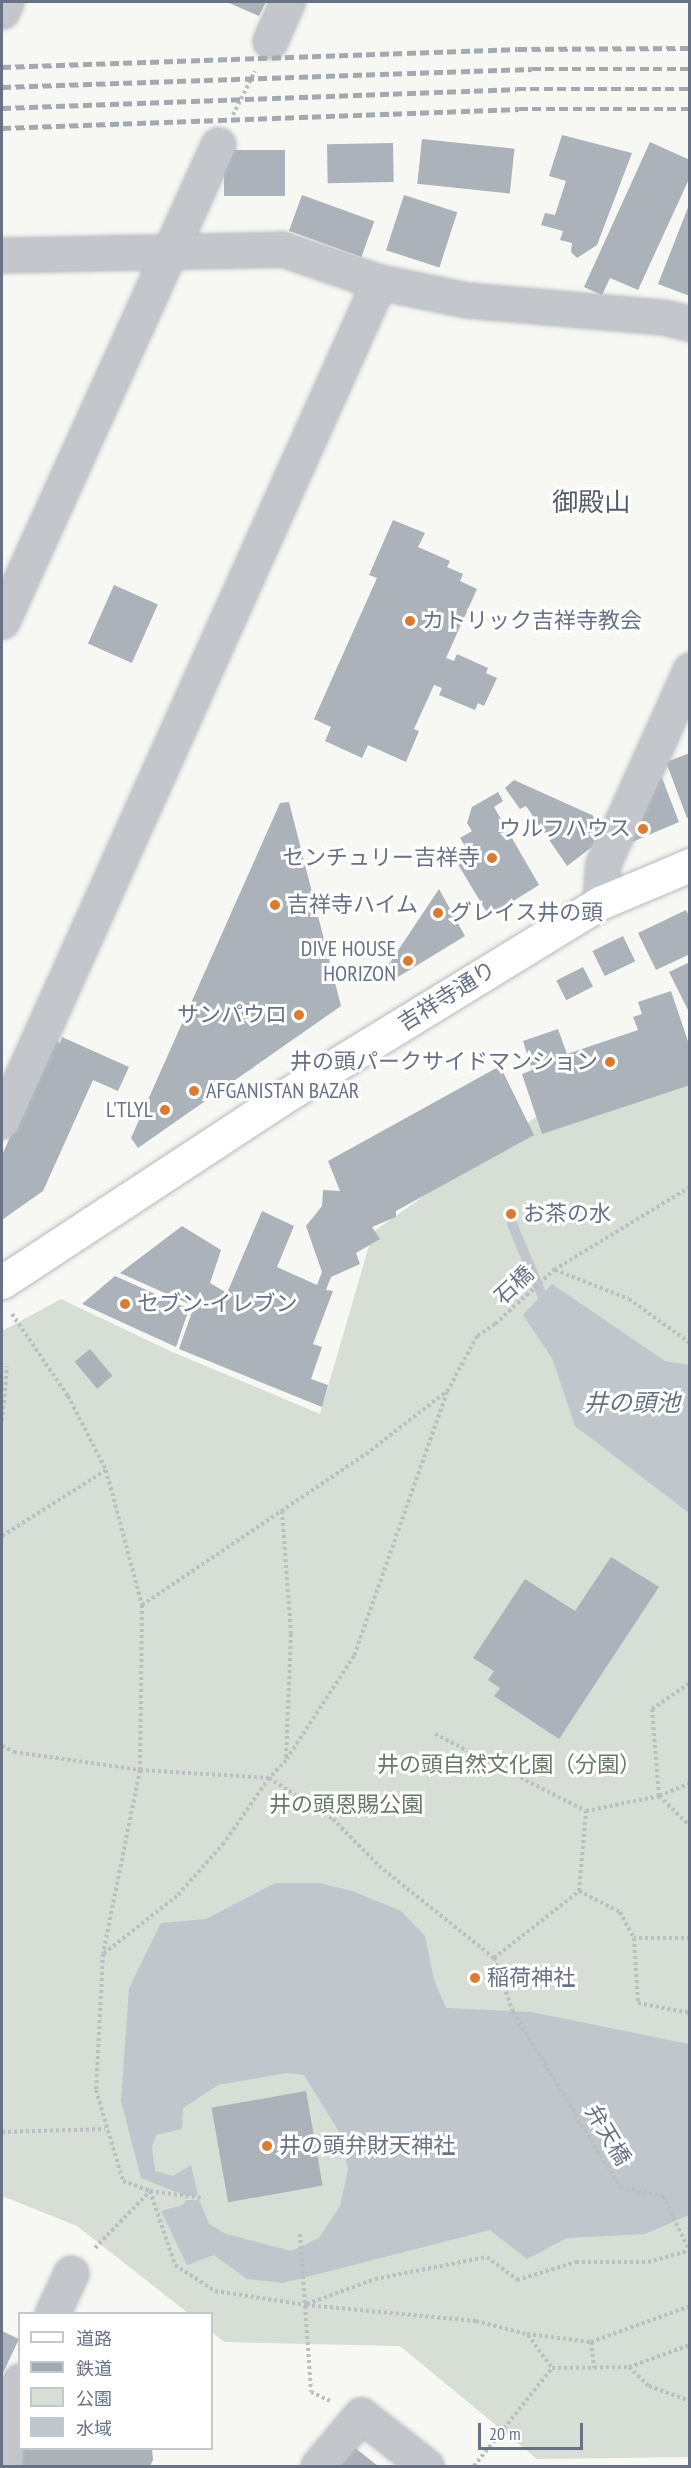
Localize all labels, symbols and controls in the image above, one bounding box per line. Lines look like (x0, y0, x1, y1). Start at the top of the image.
district label: 御殿山 (552, 486, 630, 518)
place label: カトリック吉祥寺教会 (422, 608, 642, 634)
marker: カトリック吉祥寺教会 (403, 614, 417, 628)
place label: ウルフハウス (499, 816, 631, 842)
marker: ウルフハウス (636, 822, 650, 836)
place label: センチュリー吉祥寺 (282, 845, 480, 871)
marker: センチュリー吉祥寺 (485, 851, 499, 865)
place label: 吉祥寺ハイム (287, 892, 419, 918)
marker: 吉祥寺ハイム (268, 898, 282, 912)
place label: グレイス井の頭 (450, 900, 604, 926)
marker: グレイス井の頭 (431, 906, 445, 920)
place label: DIVE HOUSE HORIZON (301, 935, 396, 986)
marker: DIVE HOUSE HORIZON (401, 954, 415, 968)
street label: 吉祥寺通り (393, 956, 501, 1036)
place label: サンパウロ (177, 1002, 287, 1028)
marker: サンパウロ (292, 1008, 306, 1022)
place label: 井の頭パークサイドマンション (290, 1049, 598, 1075)
marker: 井の頭パークサイドマンション (603, 1055, 617, 1069)
place label: AFGANISTAN BAZAR (206, 1078, 359, 1104)
marker: AFGANISTAN BAZAR (187, 1084, 201, 1098)
place label: L'TLYL (106, 1097, 153, 1123)
marker: L'TLYL (158, 1103, 172, 1117)
place label: お茶の水 (523, 1201, 611, 1227)
marker: お茶の水 (504, 1207, 518, 1221)
street label: 石橋 (489, 1260, 539, 1310)
place label: セブン-イレブン (137, 1291, 297, 1317)
marker: セブン-イレブン (118, 1297, 132, 1311)
water label: 井の頭池 (584, 1389, 680, 1417)
park label: 井の頭自然文化園（分園） (377, 1752, 641, 1778)
park label: 井の頭恩賜公園 (269, 1792, 423, 1818)
place label: 稲荷神社 (487, 1965, 575, 1991)
marker: 稲荷神社 (468, 1971, 482, 1985)
street label: 弁天橋 (580, 2100, 636, 2170)
place label: 井の頭弁財天神社 (279, 2133, 455, 2159)
marker: 井の頭弁財天神社 (260, 2139, 274, 2153)
legend (18, 2312, 213, 2450)
text: 道路 (76, 2327, 112, 2350)
text: 鉄道 (76, 2357, 112, 2380)
text: 公園 (76, 2387, 112, 2410)
scale bar (481, 2411, 586, 2449)
text: 水域 (76, 2417, 112, 2440)
text: 20 m (489, 2422, 521, 2445)

